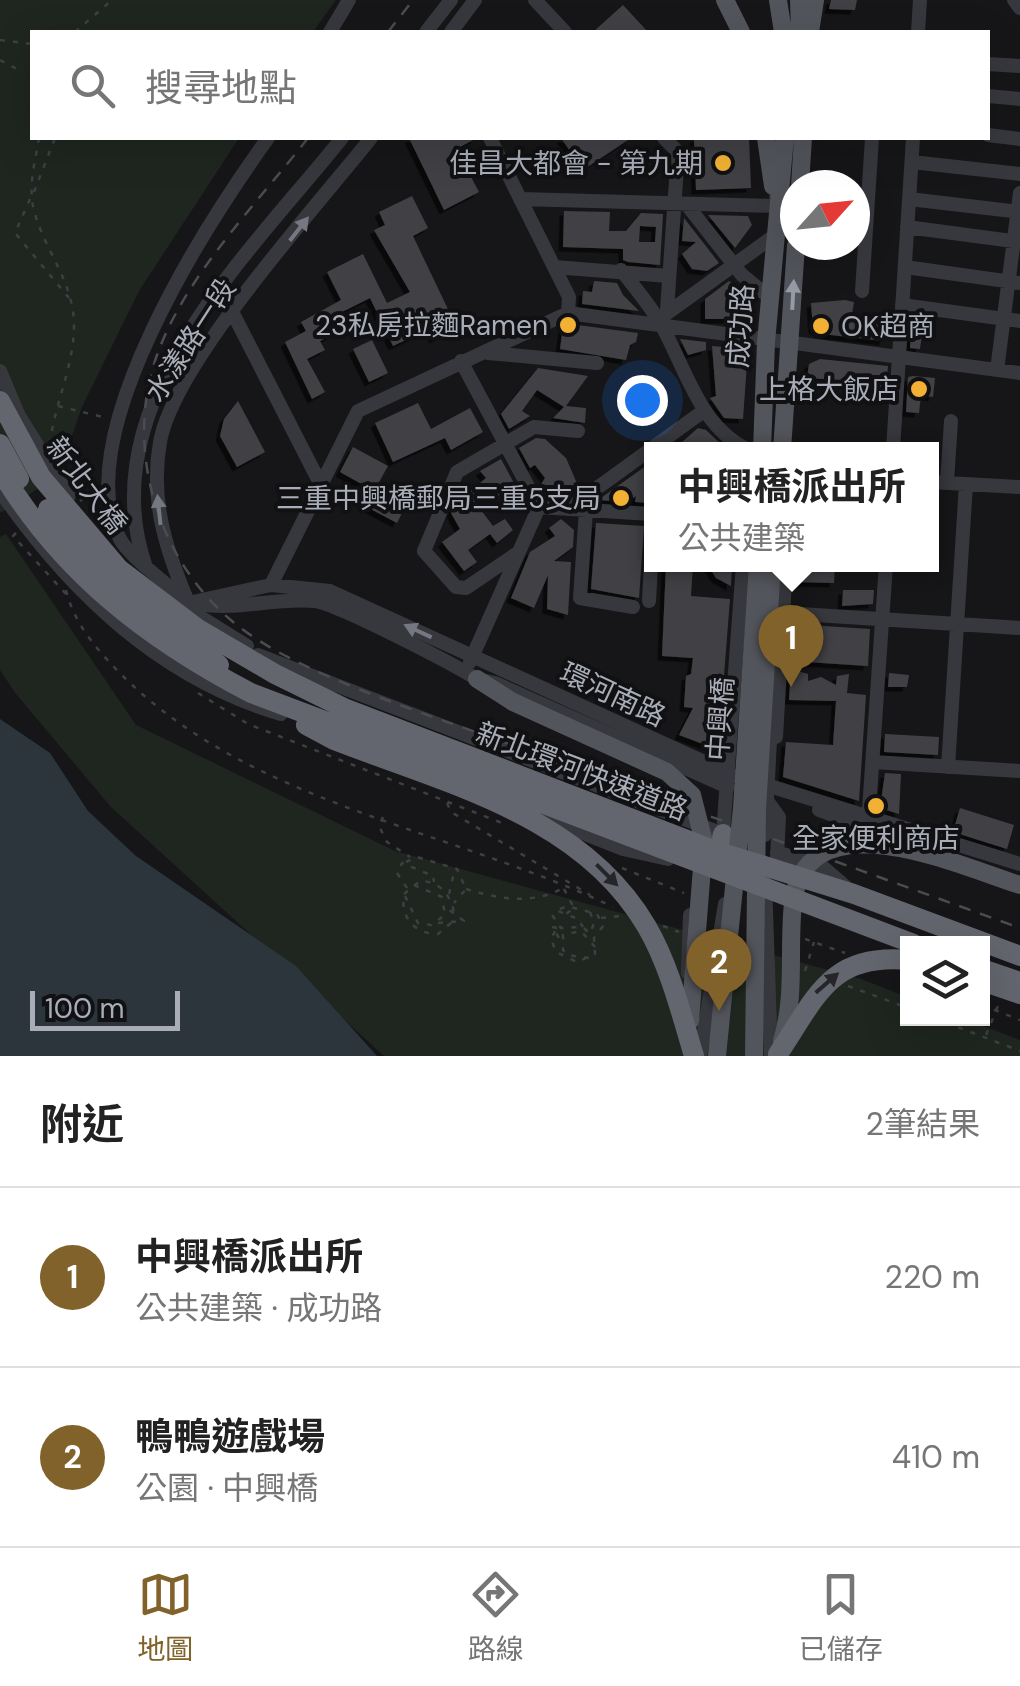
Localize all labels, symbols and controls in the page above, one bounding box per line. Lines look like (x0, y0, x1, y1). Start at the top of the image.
search box (30, 30, 990, 140)
icon: search (65, 58, 120, 113)
text: 搜尋地點 (145, 63, 297, 113)
place label: 佳昌大都會 - 第九期 (449, 145, 703, 182)
marker: 佳昌大都會 - 第九期 (712, 152, 734, 174)
north arrow (780, 170, 870, 260)
one-way arrow (288, 216, 309, 242)
street label: 水漾路一段 (137, 271, 244, 409)
one-way arrow (786, 278, 802, 310)
street label: 成功路 (719, 283, 762, 369)
place label: 23私房拉麵Ramen (315, 307, 548, 344)
place label: OK超商 (841, 308, 935, 345)
marker: 23私房拉麵Ramen (557, 314, 579, 336)
marker: OK超商 (810, 315, 832, 337)
place label: 上格大飯店 (759, 371, 899, 408)
your location (617, 375, 668, 426)
marker: 上格大飯店 (908, 378, 930, 400)
street label: 新北大橋 (38, 429, 135, 541)
popup (644, 442, 939, 572)
text: 中興橋派出所 (677, 462, 906, 512)
place label: 三重中興橋郵局三重5支局 (276, 480, 601, 517)
marker: 三重中興橋郵局三重5支局 (610, 487, 632, 509)
one-way arrow (151, 494, 167, 526)
text: 公共建築 (677, 517, 806, 559)
pin: 1 (758, 604, 824, 687)
one-way arrow (403, 623, 432, 640)
street label: 環河南路 (554, 654, 671, 735)
street label: 中興橋 (699, 676, 742, 762)
street label: 新北環河快速道路 (471, 714, 693, 829)
marker: 全家便利商店 (865, 795, 887, 817)
place label: 全家便利商店 (792, 820, 960, 857)
one-way arrow (594, 863, 618, 887)
pin: 2 (686, 928, 752, 1011)
map controls (900, 936, 990, 1026)
button: layers (900, 936, 990, 1026)
one-way arrow (814, 972, 839, 994)
scale bar (30, 986, 180, 1030)
text: 100 m (45, 990, 124, 1027)
text: 附近 (40, 1097, 124, 1152)
text: 2筆結果 (866, 1103, 980, 1145)
text: 中興橋派出所 (135, 1232, 363, 1282)
text: 1 (67, 1256, 78, 1298)
text: 220 m (885, 1256, 980, 1298)
text: 公共建築 · 成功路 (135, 1287, 382, 1329)
text: 鴨鴨遊戲場 (135, 1412, 325, 1462)
text: 2 (63, 1436, 82, 1478)
text: 410 m (892, 1436, 980, 1478)
text: 公園 · 中興橋 (135, 1467, 318, 1509)
tab: 地圖 (137, 1567, 193, 1668)
tab: 路線 (468, 1567, 524, 1668)
tab: 已儲存 (799, 1567, 883, 1668)

